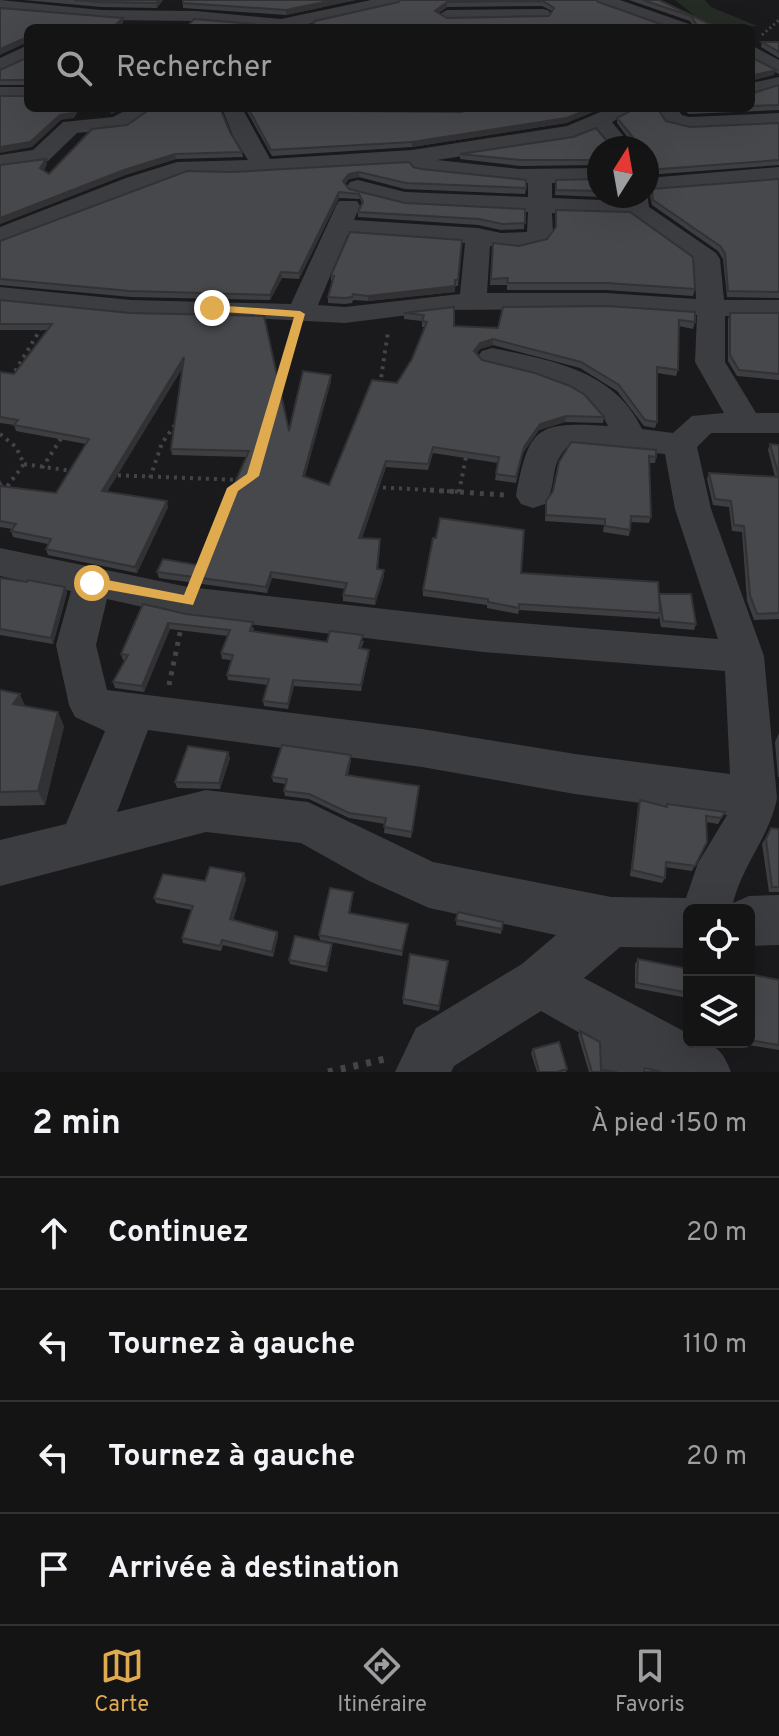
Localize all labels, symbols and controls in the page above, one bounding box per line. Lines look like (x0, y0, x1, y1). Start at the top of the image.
search box (24, 24, 755, 112)
icon: search (52, 46, 96, 90)
text: Rechercher (116, 50, 272, 87)
north arrow (587, 136, 659, 208)
route end (194, 290, 230, 326)
route start (74, 565, 110, 601)
map controls (683, 904, 755, 1048)
button: locate (683, 904, 755, 976)
button: layers (683, 976, 755, 1048)
text: 2 min (32, 1103, 121, 1146)
text: À pied · 150 m (591, 1108, 747, 1141)
icon: ahead (32, 1211, 76, 1255)
text: Continuez (108, 1215, 249, 1252)
text: 20 m (686, 1217, 747, 1250)
icon: left (32, 1323, 76, 1367)
text: Tournez à gauche (108, 1327, 355, 1364)
text: 110 m (683, 1329, 747, 1362)
icon: left (32, 1435, 76, 1479)
text: Tournez à gauche (108, 1439, 355, 1476)
text: 20 m (686, 1441, 747, 1474)
icon: arrive (32, 1547, 76, 1591)
text: Arrivée à destination (108, 1551, 400, 1588)
tab: Carte (94, 1644, 149, 1719)
tab: Itinéraire (337, 1644, 427, 1719)
tab: Favoris (615, 1644, 685, 1719)

